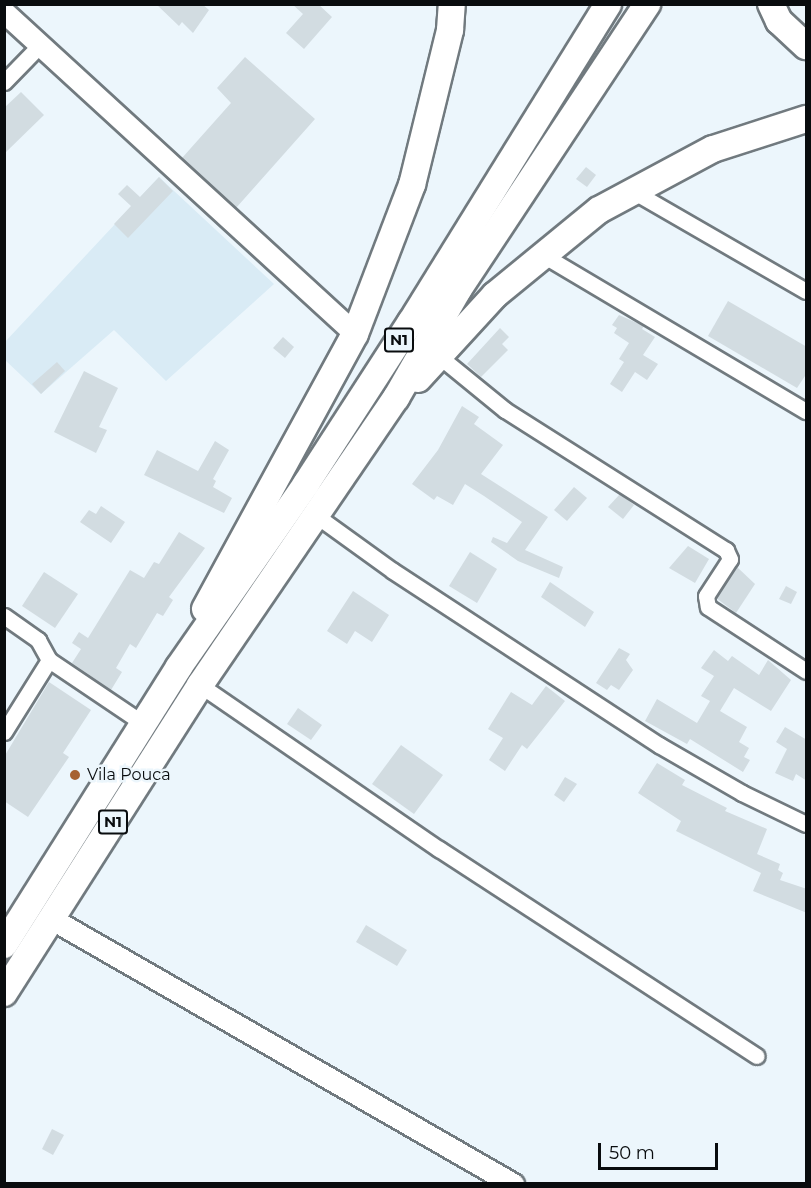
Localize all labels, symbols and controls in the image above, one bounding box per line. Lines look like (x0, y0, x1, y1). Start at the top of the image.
road number: N1 (384, 328, 414, 352)
place label: Vila Pouca (87, 765, 171, 785)
marker: Vila Pouca (68, 768, 82, 782)
road number: N1 (98, 810, 128, 834)
scale bar (601, 1131, 721, 1169)
text: 50 m (609, 1142, 655, 1164)

